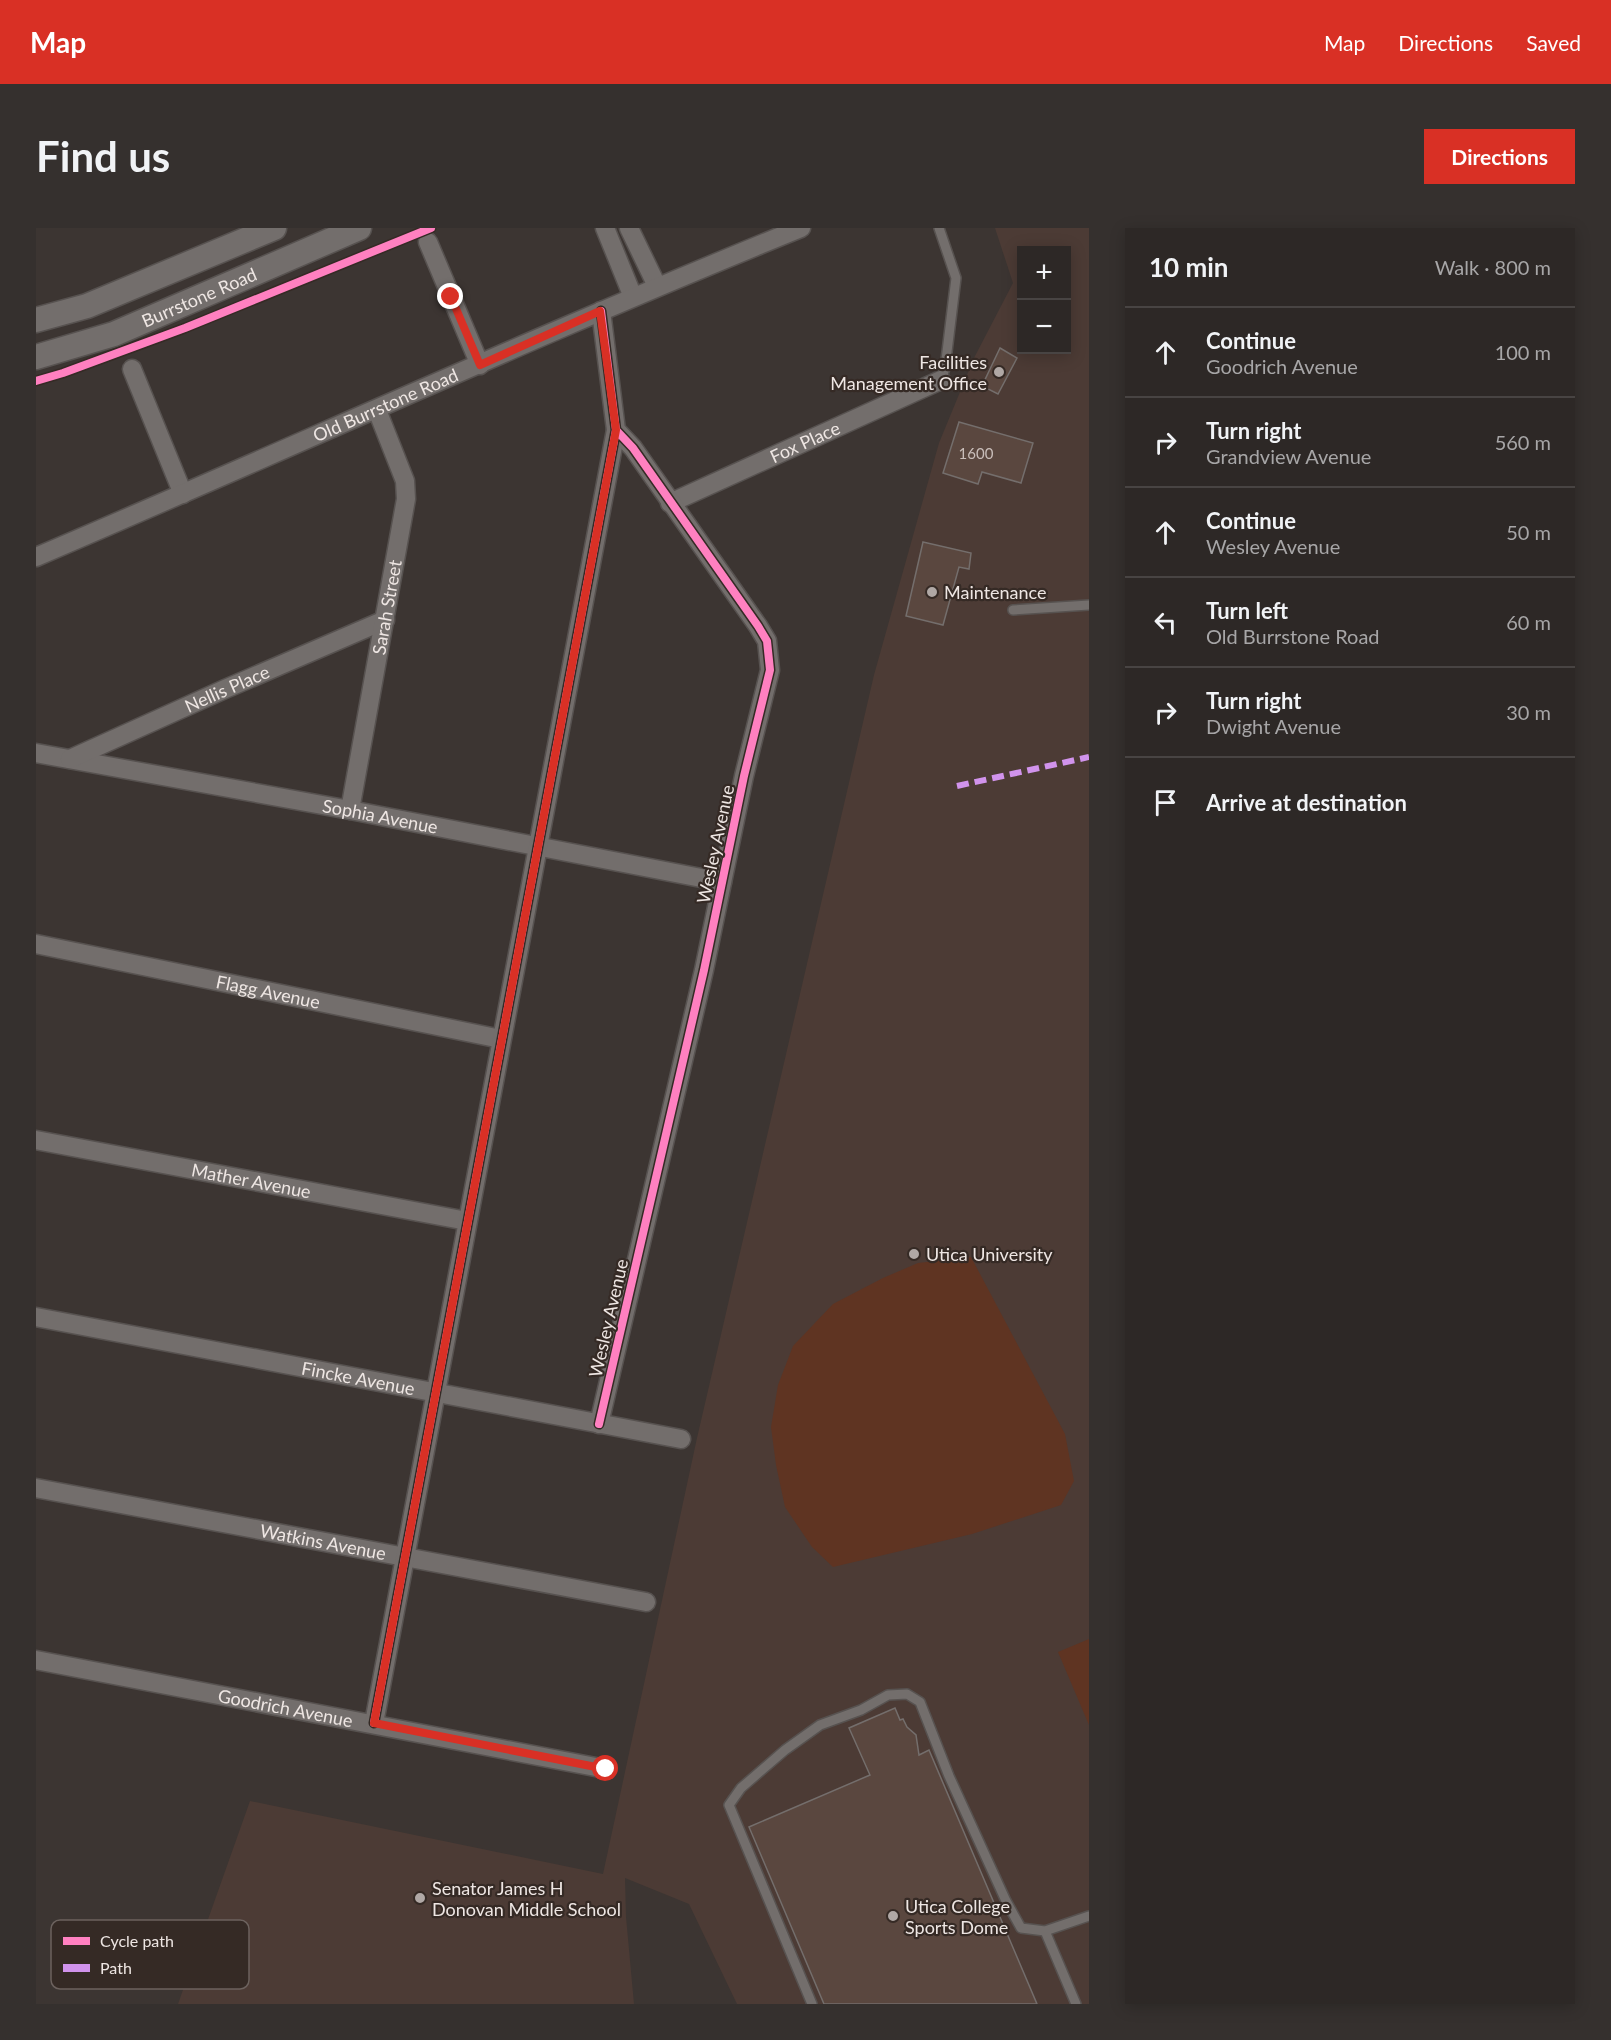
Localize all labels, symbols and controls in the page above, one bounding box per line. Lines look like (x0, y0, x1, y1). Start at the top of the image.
text: Map (30, 25, 86, 59)
text: Map (1324, 30, 1365, 55)
text: Directions (1398, 30, 1493, 55)
text: Saved (1526, 30, 1581, 55)
button: Directions (1424, 129, 1575, 184)
text: Find us (36, 131, 170, 181)
map controls (1017, 246, 1071, 354)
button: + (1017, 246, 1071, 300)
text: 10 min (1149, 251, 1229, 283)
text: Walk · 800 m (1435, 255, 1551, 279)
street label: Burrstone Road (138, 263, 260, 332)
route end (437, 283, 463, 309)
button: − (1017, 300, 1071, 354)
text: Continue (1206, 327, 1296, 354)
icon: ahead (1149, 336, 1182, 369)
text: 100 m (1495, 340, 1551, 364)
place label: Facilities Management Office (830, 351, 987, 394)
text: Goodrich Avenue (1206, 354, 1358, 378)
street label: Old Burrstone Road (309, 363, 461, 446)
marker: Facilities Management Office (992, 365, 1006, 379)
street label: Fox Place (766, 416, 843, 467)
text: Turn right (1206, 417, 1301, 444)
icon: right (1149, 426, 1182, 459)
text: 560 m (1495, 430, 1551, 454)
house number: 1600 (959, 444, 994, 462)
text: Grandview Avenue (1206, 444, 1371, 468)
text: Continue (1206, 507, 1296, 534)
icon: ahead (1149, 516, 1182, 549)
text: 50 m (1506, 520, 1551, 544)
text: Wesley Avenue (1206, 534, 1340, 558)
street label: Sarah Street (367, 558, 406, 656)
place label: Maintenance (944, 581, 1047, 603)
marker: Maintenance (925, 585, 939, 599)
text: Turn left (1206, 597, 1288, 624)
icon: left (1149, 606, 1182, 639)
text: 60 m (1506, 610, 1551, 634)
text: Old Burrstone Road (1206, 624, 1380, 648)
street label: Nellis Place (181, 660, 273, 717)
text: Turn right (1206, 687, 1301, 714)
icon: right (1149, 696, 1182, 729)
text: 30 m (1506, 700, 1551, 724)
text: Dwight Avenue (1206, 714, 1341, 738)
street label: Wesley Avenue (692, 783, 738, 905)
icon: arrive (1149, 786, 1182, 819)
text: Arrive at destination (1206, 789, 1407, 816)
street label: Sophia Avenue (321, 794, 440, 838)
street label: Flagg Avenue (214, 970, 322, 1013)
street label: Mather Avenue (190, 1158, 313, 1202)
place label: Utica University (926, 1243, 1053, 1265)
marker: Utica University (907, 1247, 921, 1261)
street label: Wesley Avenue (584, 1257, 632, 1379)
street label: Fincke Avenue (300, 1356, 417, 1399)
street label: Watkins Avenue (258, 1519, 388, 1564)
street label: Goodrich Avenue (216, 1684, 355, 1731)
route start (592, 1755, 618, 1781)
place label: Senator James H Donovan Middle School (432, 1877, 621, 1920)
marker: Senator James H Donovan Middle School (413, 1891, 427, 1905)
place label: Utica College Sports Dome (905, 1895, 1010, 1938)
marker: Utica College Sports Dome (886, 1909, 900, 1923)
legend (51, 1920, 249, 1989)
text: Cycle path (100, 1931, 174, 1950)
text: Path (100, 1958, 132, 1977)

